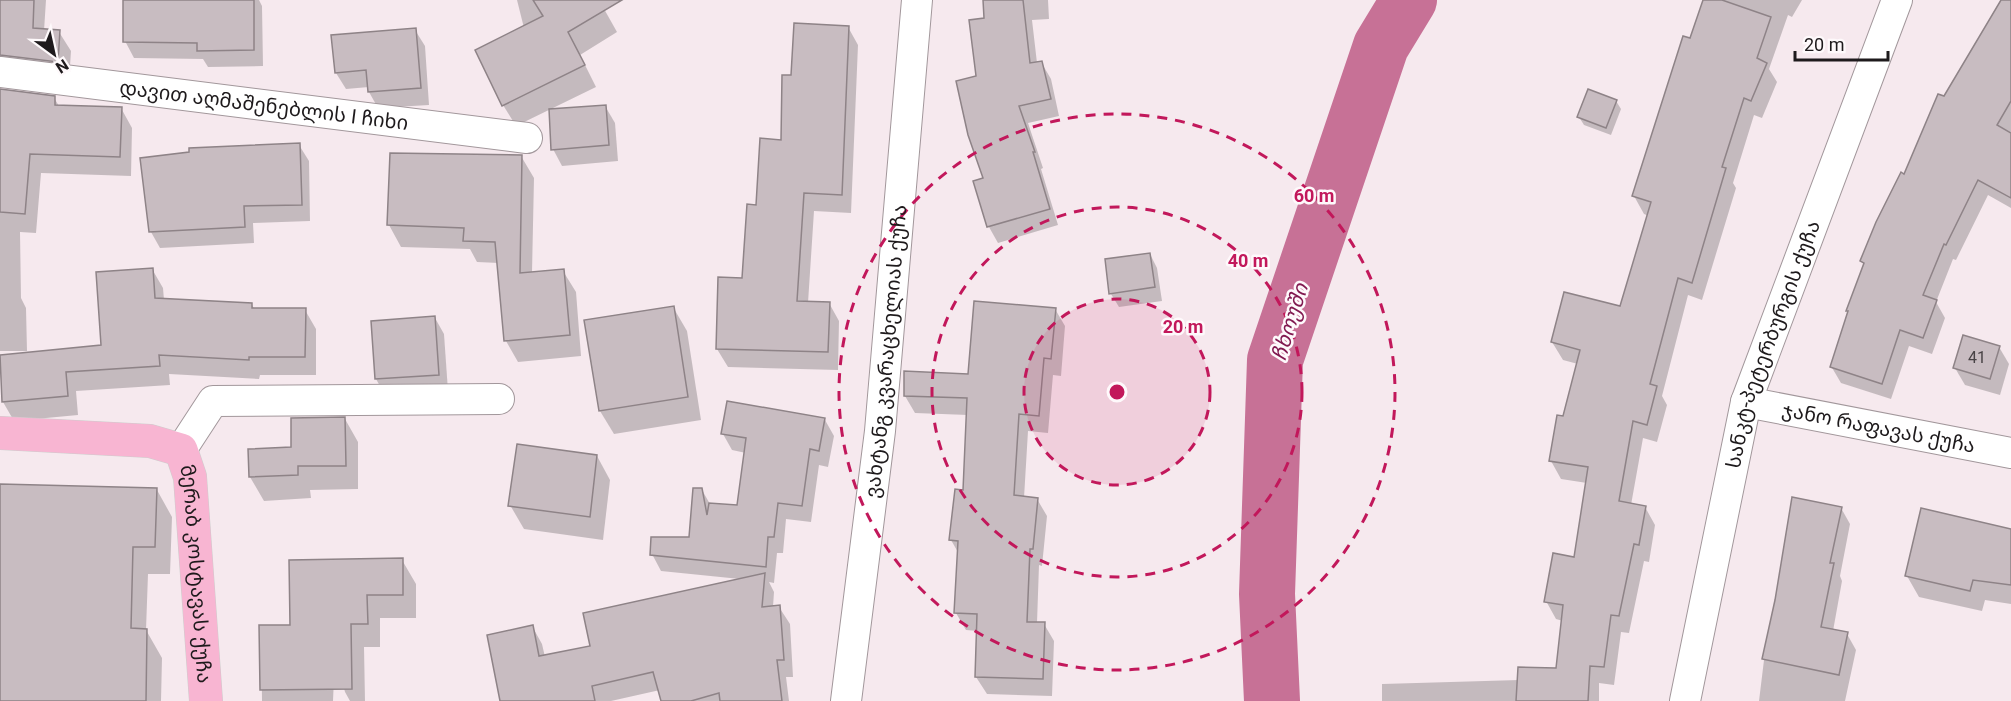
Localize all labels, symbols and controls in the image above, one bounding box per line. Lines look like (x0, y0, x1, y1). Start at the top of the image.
north arrow (24, 24, 84, 84)
scale bar (1795, 24, 1888, 62)
text: 20 m (1804, 34, 1844, 55)
text: N (52, 55, 72, 77)
street label: დავით აღმაშენებლის I ჩიხი (118, 75, 410, 135)
text: 60 m (1294, 185, 1334, 206)
street label: ვახტანგ კვარაცხელიას ქუჩა (860, 204, 911, 499)
street label: სანკტ-პეტერბურგის ქუჩა (1721, 217, 1825, 470)
text: 40 m (1228, 250, 1268, 271)
water label: ჩხოუში (1267, 280, 1314, 364)
text: 20 m (1163, 316, 1203, 337)
house number: 41 (1968, 348, 1986, 367)
centre of rings (1107, 382, 1127, 402)
street label: ჯანო რაფავას ქუჩა (1780, 397, 1977, 458)
street label: მერაბ კოსტავას ქუჩა (175, 461, 217, 684)

